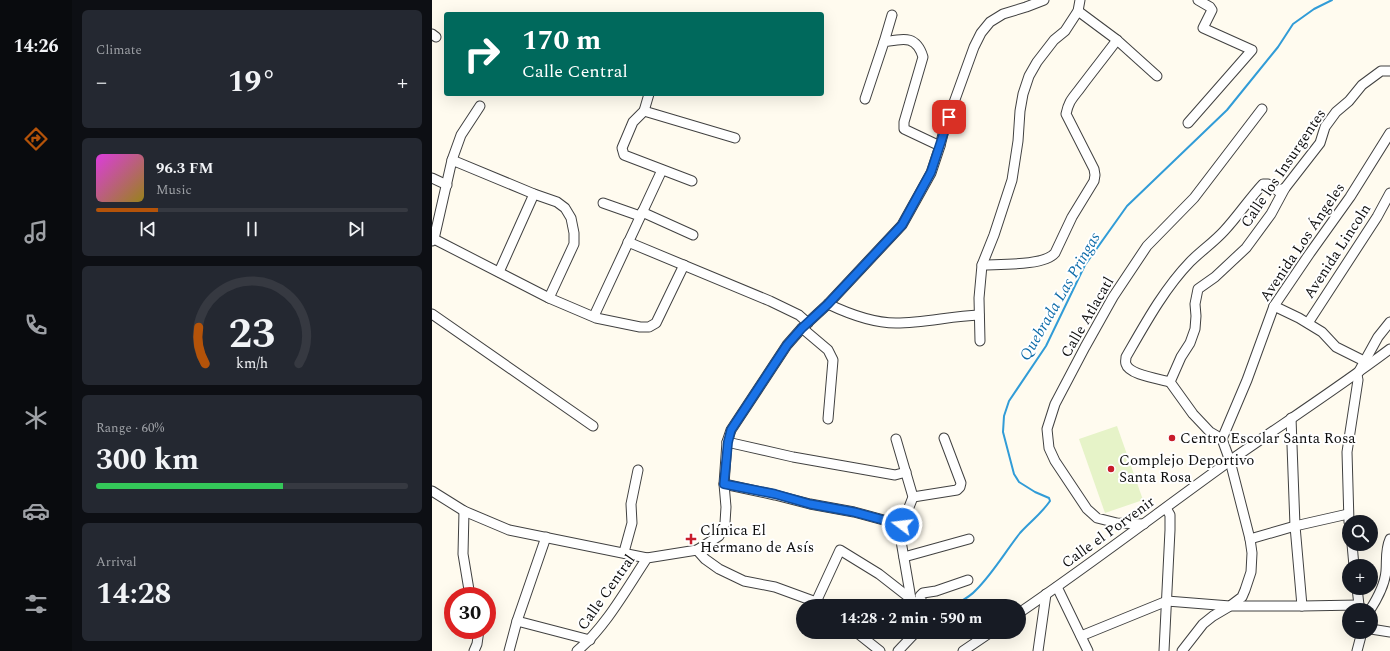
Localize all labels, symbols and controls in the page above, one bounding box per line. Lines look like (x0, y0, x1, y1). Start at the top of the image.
text: 170 m (522, 19, 601, 62)
icon: right (456, 28, 508, 80)
text: 14:26 (13, 33, 59, 60)
text: Climate (96, 40, 142, 60)
text: Calle Central (522, 58, 628, 85)
text: 19° (228, 59, 276, 105)
text: − (96, 66, 107, 99)
text: + (397, 66, 408, 99)
pin (932, 100, 966, 134)
street label: Calle los Insurgentes (1235, 104, 1332, 232)
icon: arrive (938, 106, 960, 128)
icon: directions (22, 125, 50, 153)
text: 96.3 FM (156, 157, 213, 180)
street label: Avenida Los Ángeles (1254, 178, 1351, 306)
text: Music (156, 180, 192, 200)
street label: Avenida Lincoln (1298, 199, 1377, 303)
icon: music (22, 218, 50, 246)
icon: previous (137, 218, 159, 240)
icon: pause (241, 218, 263, 240)
icon: next (345, 218, 367, 240)
water label: Quebrada Las Pringas (1013, 227, 1107, 365)
street label: Calle Atlacatl (1055, 272, 1120, 362)
text: 23 (229, 302, 275, 365)
icon: phone (22, 311, 50, 339)
text: km/h (236, 352, 268, 374)
icon: climate (22, 404, 50, 432)
text: Range · 60% (96, 418, 164, 438)
place label: Centro Escolar Santa Rosa (1180, 427, 1356, 450)
marker: Centro Escolar Santa Rosa (1167, 433, 1177, 443)
text: 300 km (96, 437, 199, 483)
place label: Complejo Deportivo Santa Rosa (1119, 449, 1254, 489)
marker: Complejo Deportivo Santa Rosa (1106, 464, 1116, 474)
street label: Calle el Porvenir (1057, 491, 1160, 574)
icon: car (22, 497, 50, 525)
position arrow (881, 504, 923, 546)
map controls (1342, 515, 1378, 639)
button: search (1342, 515, 1378, 551)
place label: Clínica El Hermano de Asís (700, 519, 814, 559)
marker: Clínica El Hermano de Asís (685, 533, 697, 545)
street label: Calle Central (572, 550, 641, 635)
text: Arrival (96, 552, 137, 572)
button: + (1342, 559, 1378, 595)
text: 14:28 (96, 571, 171, 617)
speed limit sign: 30 (444, 587, 496, 639)
icon: filters (22, 590, 50, 618)
button: − (1342, 603, 1378, 639)
text: 14:28 · 2 min · 590 m (840, 607, 982, 630)

